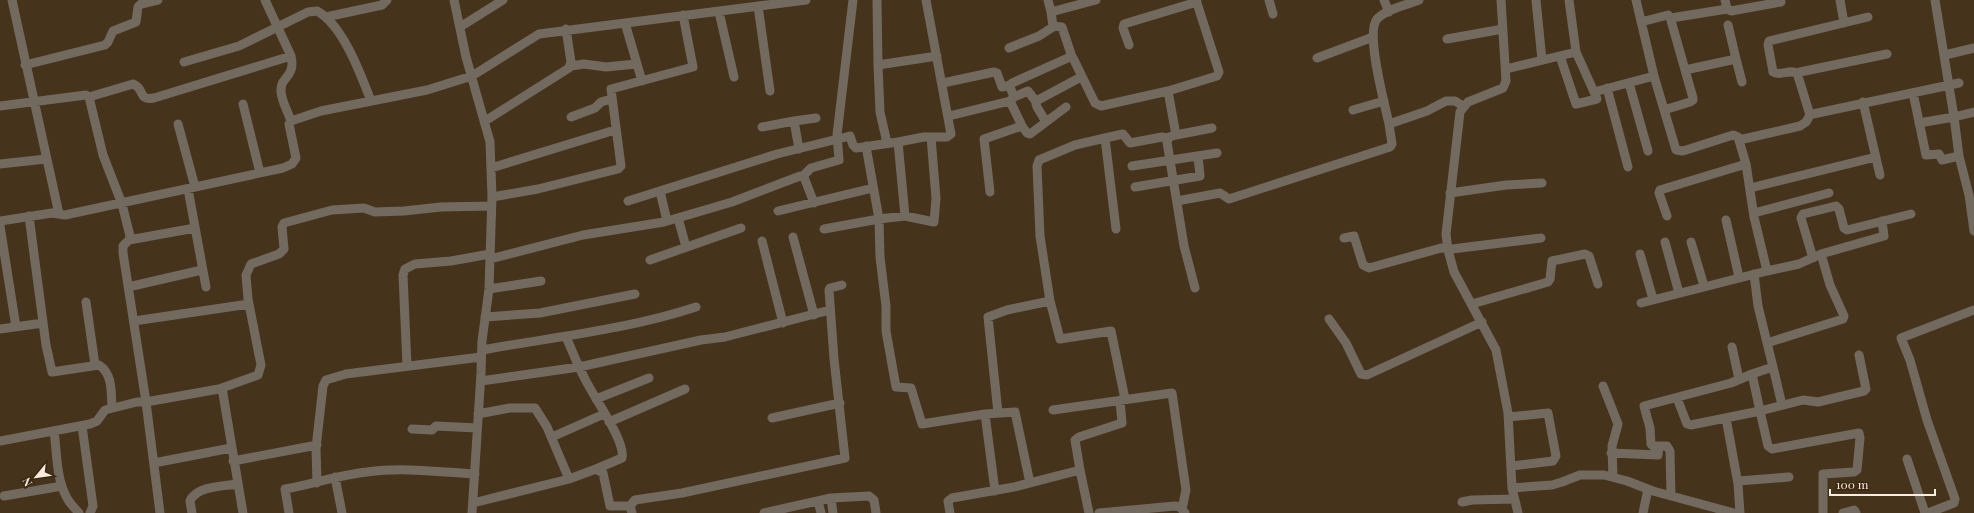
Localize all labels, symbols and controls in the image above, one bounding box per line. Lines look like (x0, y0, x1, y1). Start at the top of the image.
north arrow (16, 457, 56, 497)
scale bar (1830, 471, 1935, 497)
text: N (18, 475, 35, 489)
text: 100 m (1836, 476, 1869, 492)

